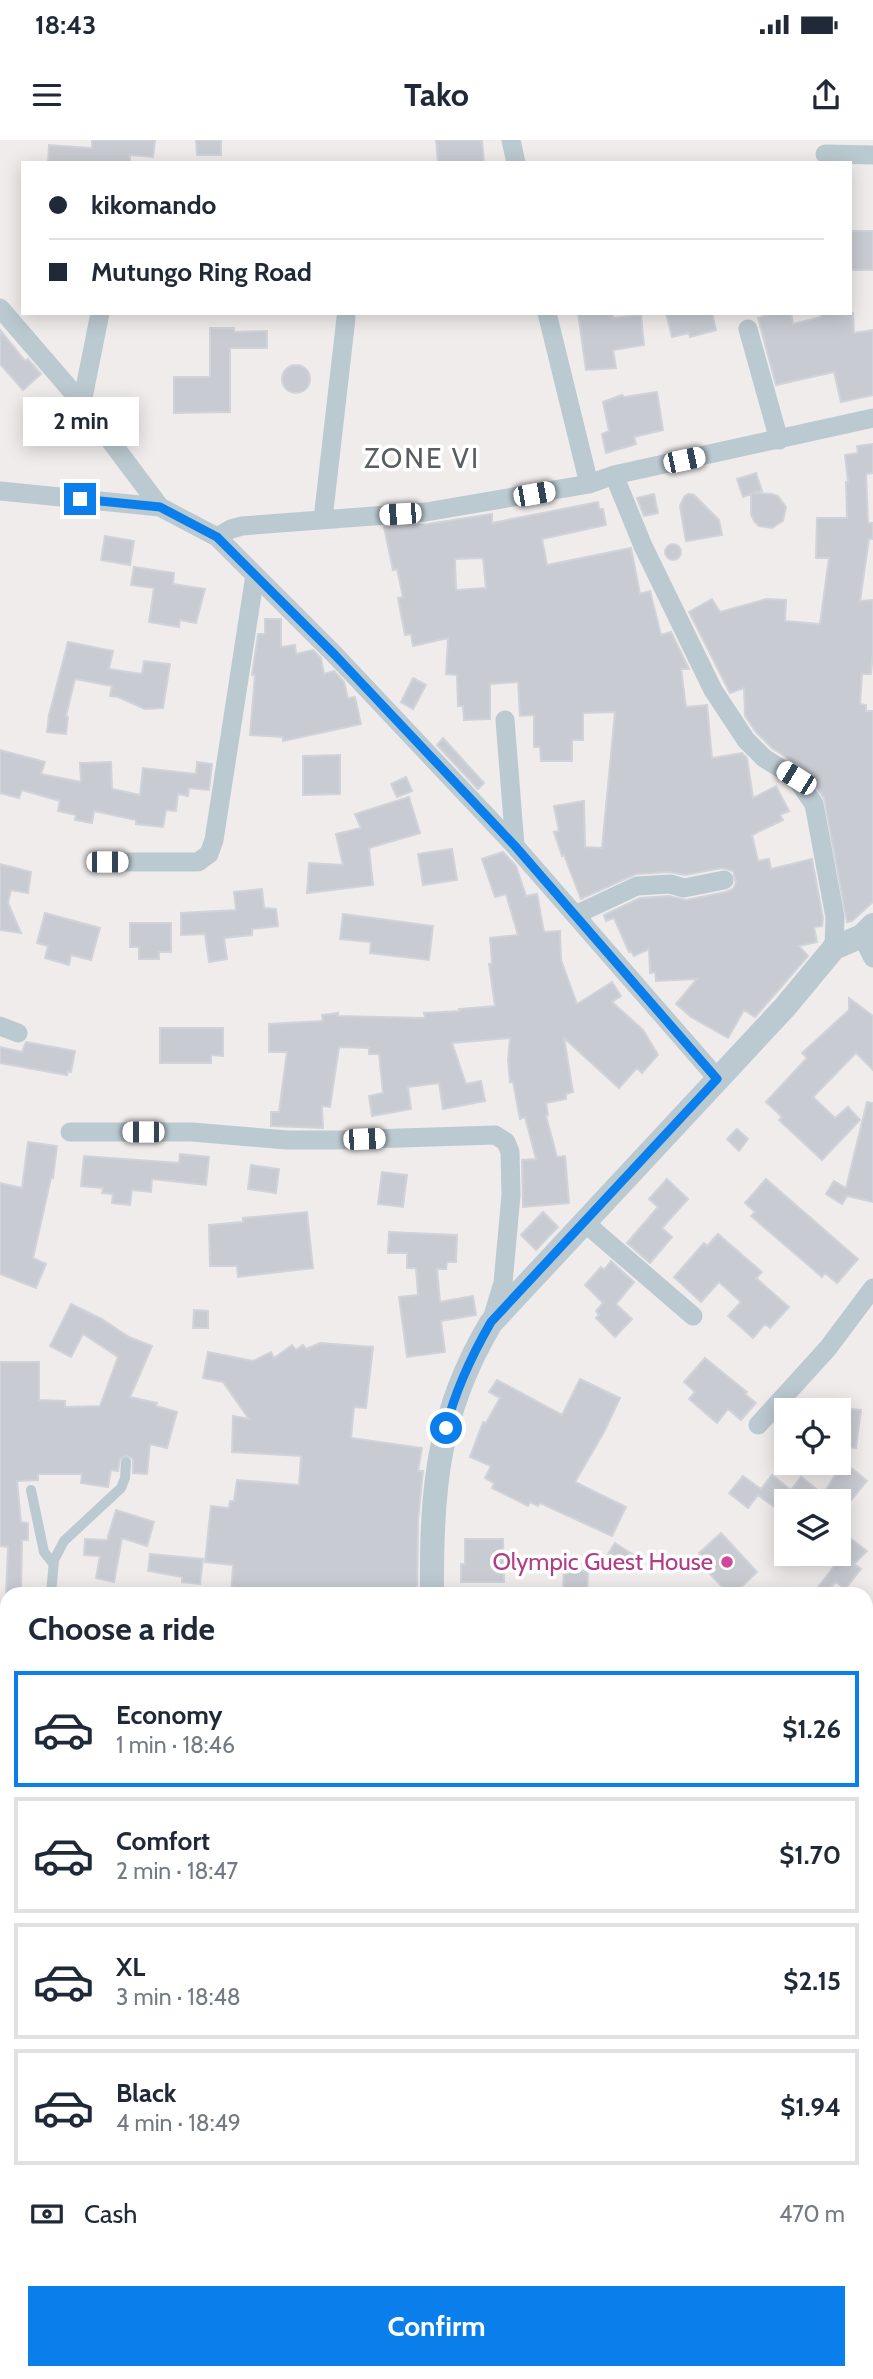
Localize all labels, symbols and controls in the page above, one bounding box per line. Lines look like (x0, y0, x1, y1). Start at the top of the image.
text: 18:43 (35, 9, 96, 41)
text: Tako (404, 75, 469, 114)
icon: menu (28, 76, 66, 114)
icon: share (807, 76, 845, 114)
text: kikomando (91, 189, 216, 221)
text: Mutungo Ring Road (91, 256, 312, 288)
callout: 2 min (22, 398, 138, 446)
text: 2 min (53, 407, 109, 435)
district label: ZONE VI (364, 441, 480, 475)
car (662, 445, 707, 475)
car (512, 480, 557, 508)
route end (64, 483, 96, 515)
car (379, 502, 422, 526)
car (773, 758, 820, 798)
car (87, 852, 129, 873)
car (123, 1122, 165, 1143)
car (343, 1128, 386, 1150)
map controls (774, 1398, 851, 1566)
button: locate (774, 1398, 851, 1475)
route start (430, 1412, 462, 1444)
button: layers (774, 1489, 851, 1566)
place label: Olympic Guest House (492, 1547, 713, 1576)
marker: Olympic Guest House (719, 1554, 735, 1570)
text: Choose a ride (28, 1609, 215, 1648)
icon: car (32, 1698, 95, 1761)
text: Economy (116, 1699, 222, 1731)
text: $1.26 (782, 1713, 841, 1745)
text: 1 min · 18:46 (116, 1731, 235, 1759)
icon: car (32, 1824, 95, 1887)
text: Comfort (116, 1825, 210, 1857)
text: $1.70 (779, 1839, 841, 1871)
text: 2 min · 18:47 (116, 1857, 238, 1885)
icon: car (32, 1950, 95, 2013)
text: XL (116, 1951, 145, 1983)
text: $2.15 (783, 1965, 841, 1997)
text: 3 min · 18:48 (116, 1983, 241, 2011)
icon: car (32, 2076, 95, 2139)
text: Black (116, 2077, 176, 2109)
text: $1.94 (780, 2091, 841, 2123)
text: 4 min · 18:49 (116, 2109, 241, 2137)
icon: cash (28, 2195, 66, 2233)
text: Cash (84, 2198, 137, 2230)
text: 470 m (779, 2200, 845, 2228)
button: Confirm (28, 2286, 845, 2366)

